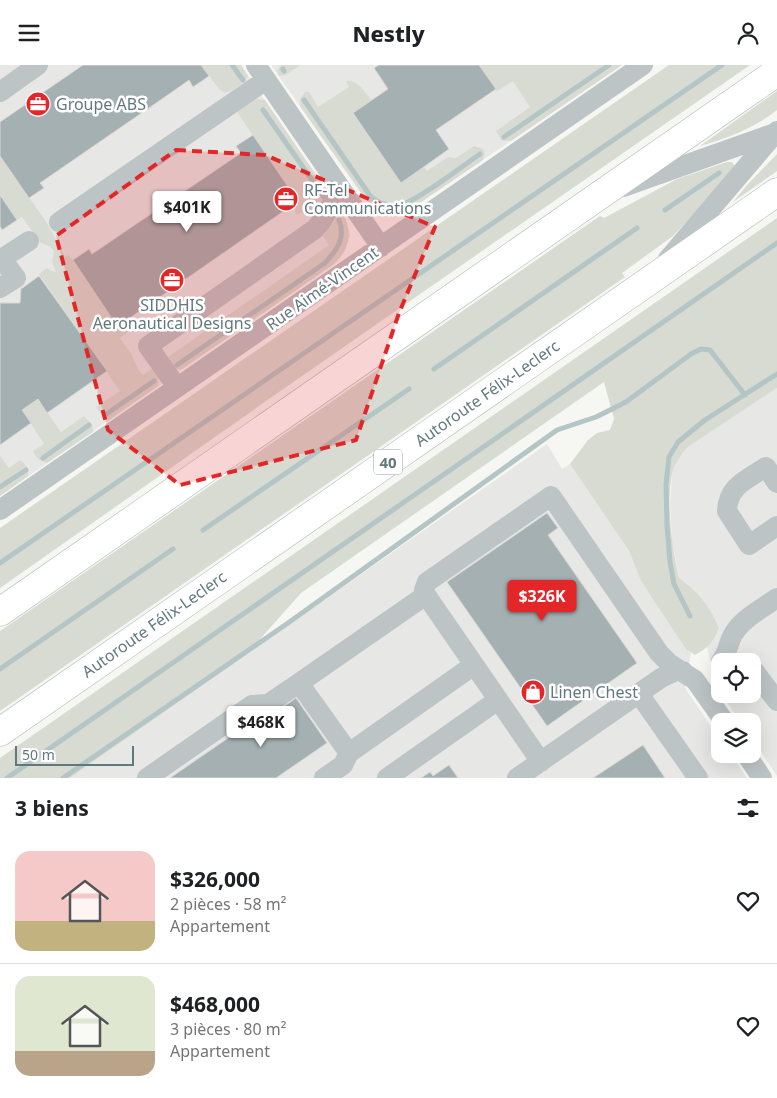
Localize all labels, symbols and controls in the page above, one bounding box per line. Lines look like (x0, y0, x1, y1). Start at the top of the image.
text: Nestly (352, 18, 425, 48)
icon: menu (15, 19, 43, 47)
icon: person (734, 19, 762, 47)
office icon: Groupe ABS (25, 91, 51, 117)
place label: Groupe ABS (56, 93, 146, 115)
place label: RF-Tel Communications (304, 179, 431, 219)
office icon: RF-Tel Communications (273, 186, 299, 212)
pin: $401K (152, 191, 222, 233)
text: $401K (163, 196, 211, 218)
street label: Rue Aimé-Vincent (261, 241, 383, 335)
office icon: SIDDHIS Aeronautical Designs (159, 267, 185, 293)
place label: SIDDHIS Aeronautical Designs (93, 294, 251, 334)
street label: Autoroute Félix-Leclerc (410, 335, 564, 451)
road number: 40 (374, 449, 402, 475)
street label: Autoroute Félix-Leclerc (77, 566, 231, 682)
pin: $326K (507, 579, 577, 622)
text: $326K (518, 585, 566, 607)
map controls (711, 653, 761, 763)
button: locate (711, 653, 761, 703)
shop icon: Linen Chest (520, 679, 546, 705)
place label: Linen Chest (550, 681, 638, 703)
pin: $468K (226, 705, 296, 748)
text: $468K (237, 711, 285, 733)
button: layers (711, 713, 761, 763)
scale bar (15, 743, 134, 766)
text: 50 m (22, 745, 55, 764)
text: 3 biens (15, 794, 89, 822)
icon: filters (734, 794, 762, 822)
text: $326,000 (170, 865, 260, 893)
icon: home (55, 871, 115, 931)
icon: heart (734, 887, 762, 915)
text: 2 pièces · 58 m² (170, 893, 286, 915)
text: Appartement (170, 915, 270, 937)
text: $468,000 (170, 990, 260, 1018)
icon: home (55, 996, 115, 1056)
icon: heart (734, 1012, 762, 1040)
text: 3 pièces · 80 m² (170, 1018, 286, 1040)
text: Appartement (170, 1040, 270, 1062)

